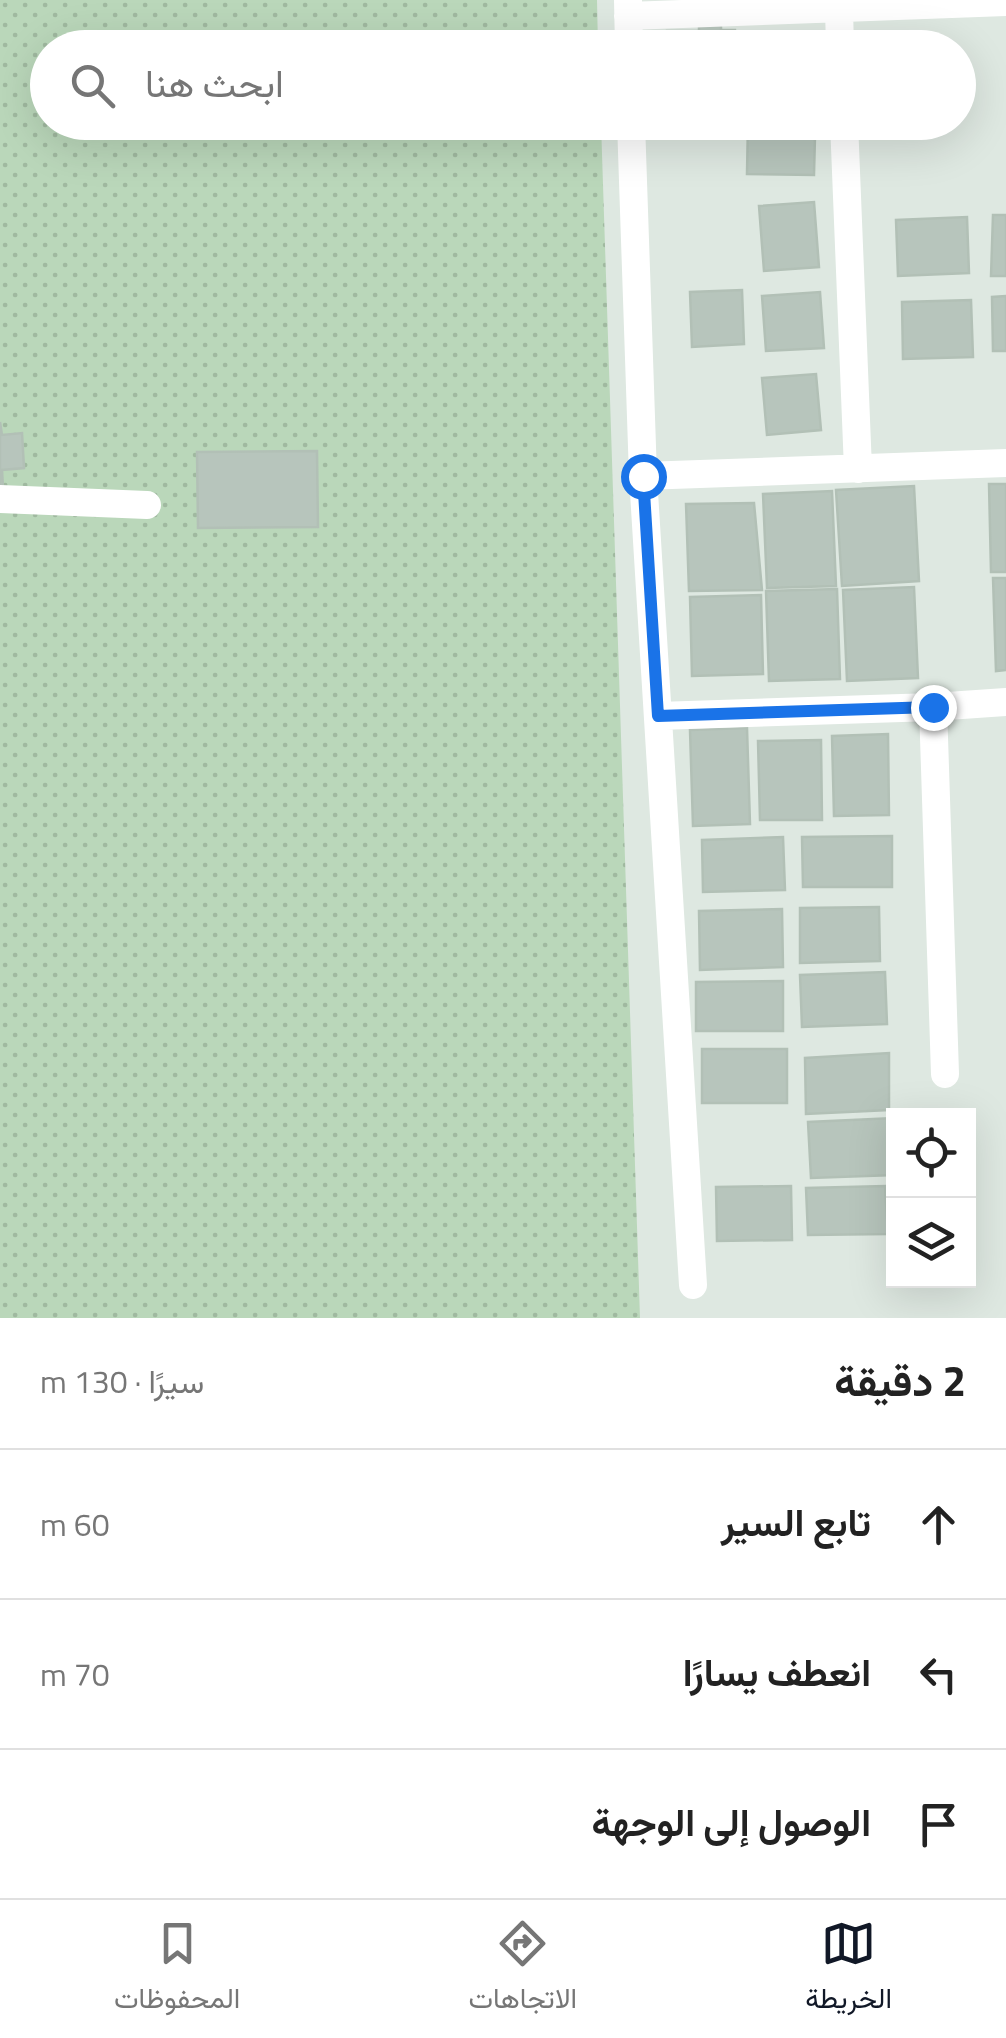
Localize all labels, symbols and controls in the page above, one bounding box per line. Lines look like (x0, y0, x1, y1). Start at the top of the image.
search box (30, 30, 976, 140)
text: ابحث هنا (145, 54, 284, 112)
icon: search (65, 58, 120, 113)
route start (621, 454, 667, 500)
route end (911, 685, 957, 731)
map controls (886, 1108, 976, 1288)
button: locate (886, 1108, 976, 1198)
button: layers (886, 1198, 976, 1288)
text: 2 دقيقة (834, 1348, 966, 1412)
text: سيرًا · 130 m (40, 1357, 204, 1405)
text: تابع السير (721, 1493, 871, 1551)
icon: ahead (911, 1497, 966, 1552)
text: 60 m (40, 1500, 110, 1548)
text: انعطف يسارًا (683, 1643, 871, 1701)
icon: left (911, 1647, 966, 1702)
text: 70 m (40, 1650, 110, 1698)
text: الوصول إلى الوجهة (592, 1793, 871, 1851)
icon: arrive (911, 1797, 966, 1852)
tab: المحفوظات (114, 1916, 240, 2023)
tab: الاتجاهات (468, 1916, 577, 2023)
tab: الخريطة (805, 1916, 892, 2023)

